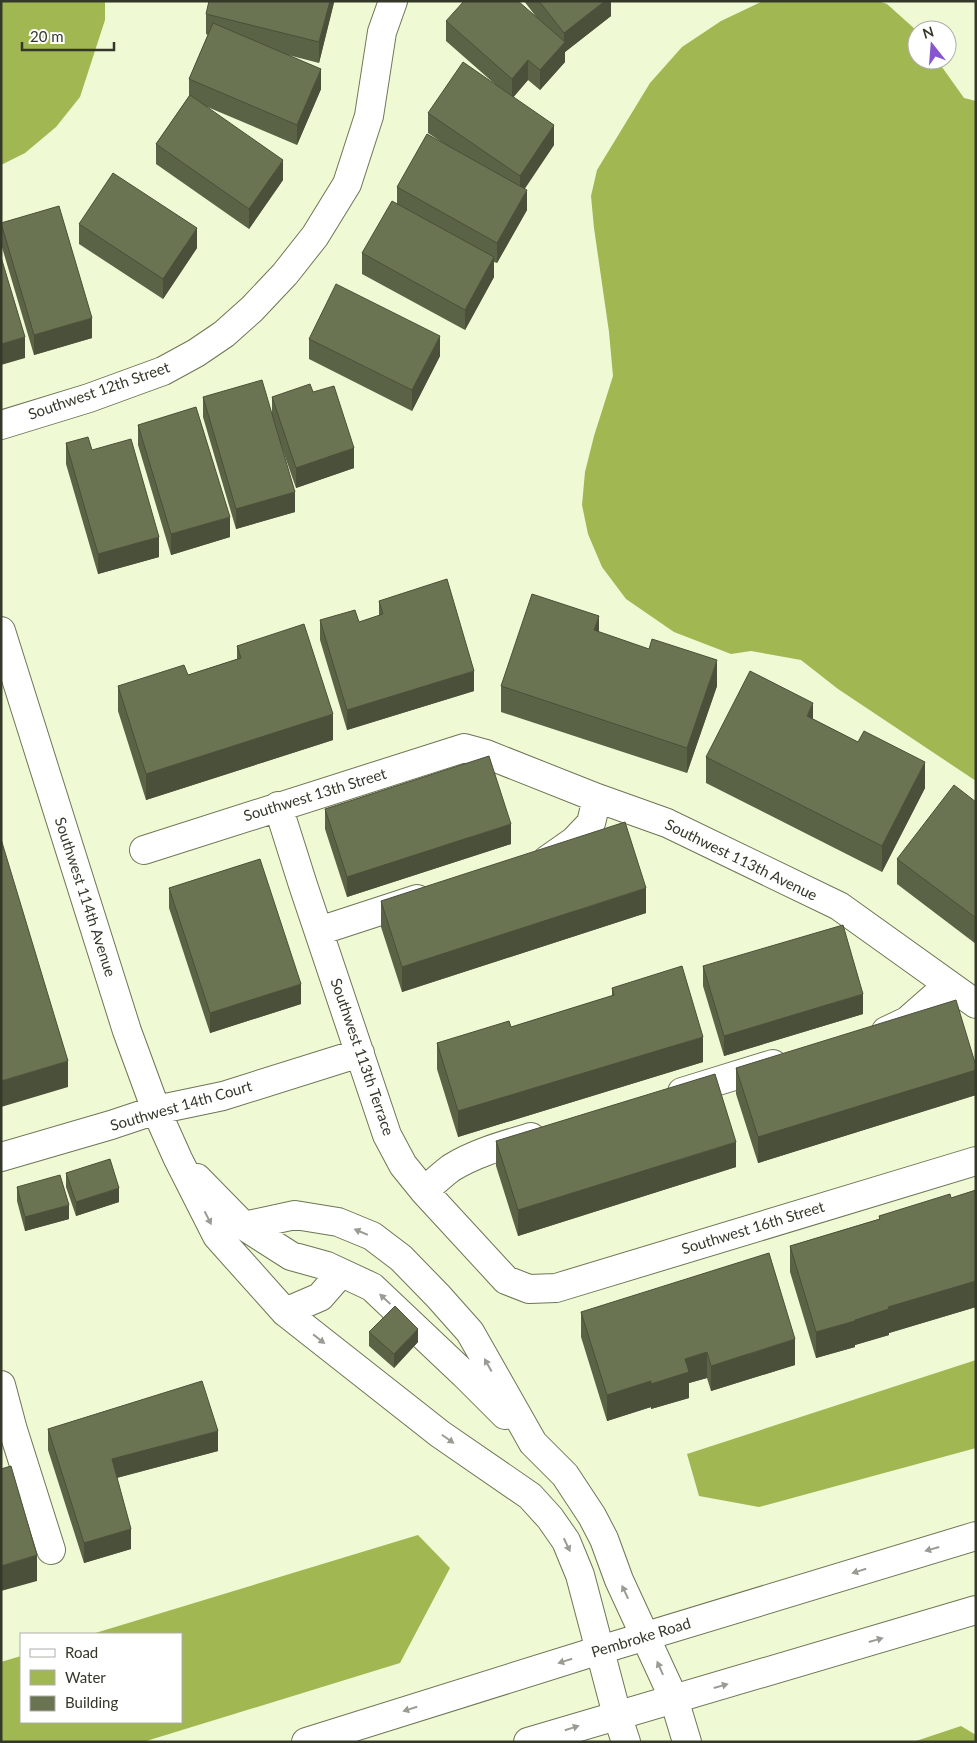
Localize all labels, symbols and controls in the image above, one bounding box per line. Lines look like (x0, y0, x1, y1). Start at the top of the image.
scale bar (22, 20, 115, 52)
north arrow (907, 20, 957, 70)
text: N (920, 22, 936, 42)
text: 20 m (30, 27, 64, 45)
street label: Southwest 12th Street (26, 357, 172, 423)
street label: Southwest 13th Street (241, 764, 389, 824)
street label: Southwest 113th Avenue (663, 814, 820, 904)
street label: Southwest 114th Avenue (52, 815, 120, 979)
street label: Southwest 113th Terrace (328, 976, 398, 1138)
street label: Southwest 14th Court (108, 1076, 254, 1134)
street label: Southwest 16th Street (679, 1197, 827, 1257)
one-way arrow (204, 1211, 212, 1225)
one-way arrow (354, 1227, 368, 1235)
one-way arrow (380, 1293, 392, 1305)
one-way arrow (313, 1334, 326, 1345)
one-way arrow (484, 1357, 492, 1372)
one-way arrow (441, 1434, 454, 1444)
one-way arrow (563, 1538, 572, 1553)
one-way arrow (924, 1546, 939, 1554)
one-way arrow (851, 1568, 866, 1576)
one-way arrow (621, 1585, 629, 1599)
street label: Pembroke Road (589, 1613, 693, 1661)
legend (20, 1633, 182, 1723)
one-way arrow (869, 1635, 884, 1643)
text: Road (65, 1643, 98, 1661)
one-way arrow (558, 1657, 573, 1665)
one-way arrow (655, 1661, 663, 1675)
text: Water (65, 1668, 106, 1686)
one-way arrow (713, 1681, 728, 1689)
text: Building (65, 1693, 118, 1711)
one-way arrow (403, 1706, 418, 1714)
one-way arrow (565, 1724, 580, 1732)

